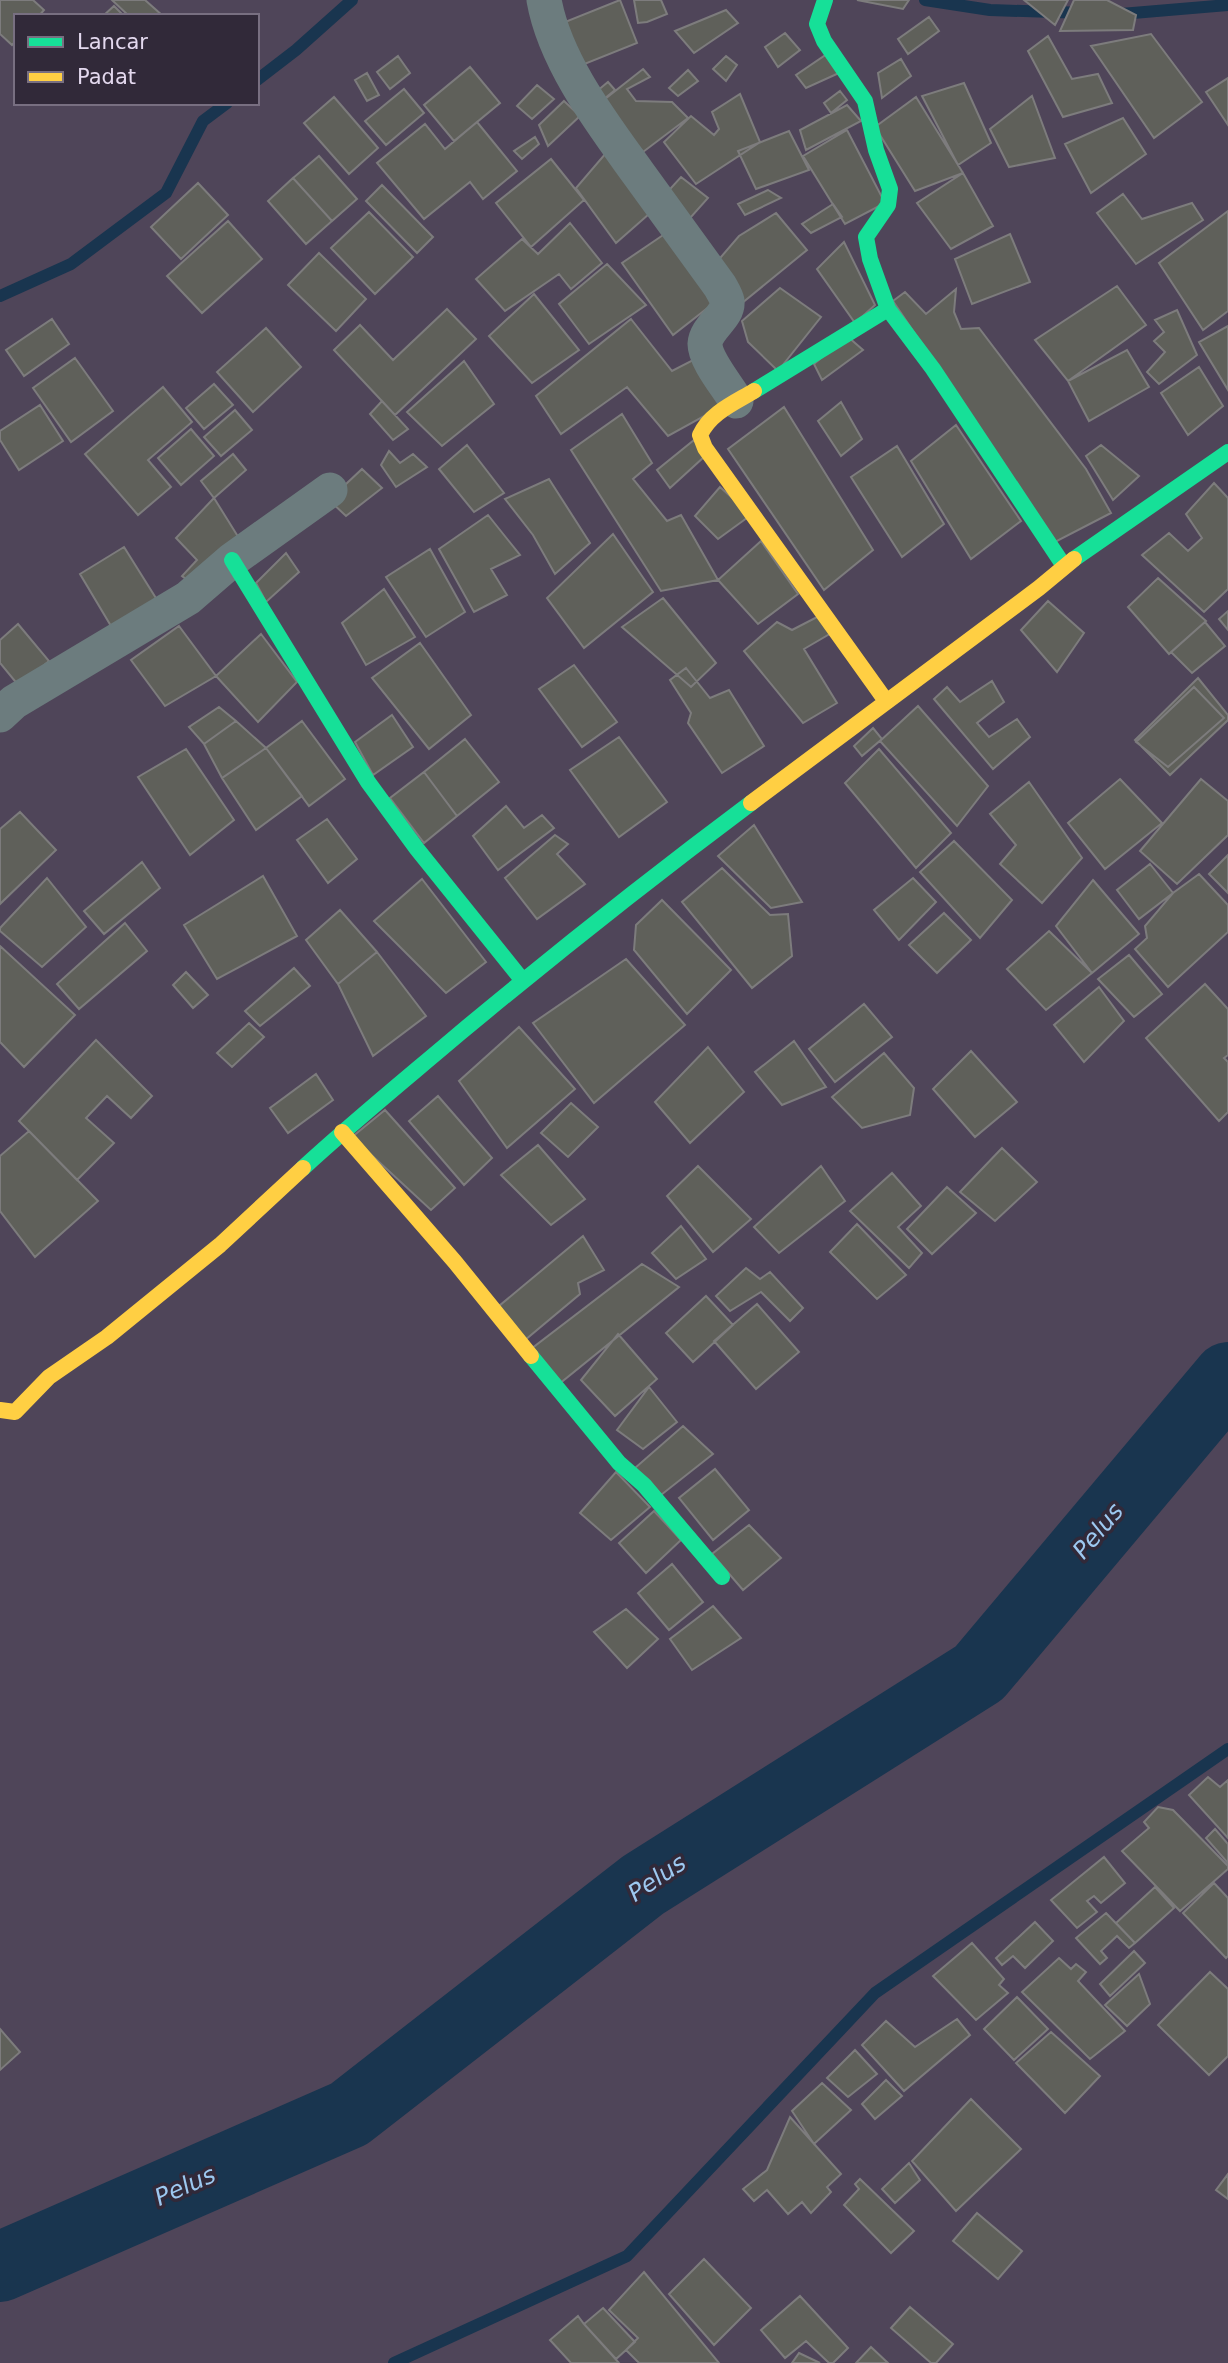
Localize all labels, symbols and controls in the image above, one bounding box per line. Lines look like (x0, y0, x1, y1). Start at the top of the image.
legend (14, 14, 259, 105)
text: Lancar (77, 30, 148, 54)
text: Padat (77, 65, 136, 89)
water label: Pelus (1067, 1498, 1129, 1564)
water label: Pelus (623, 1849, 691, 1907)
water label: Pelus (150, 2160, 220, 2212)

